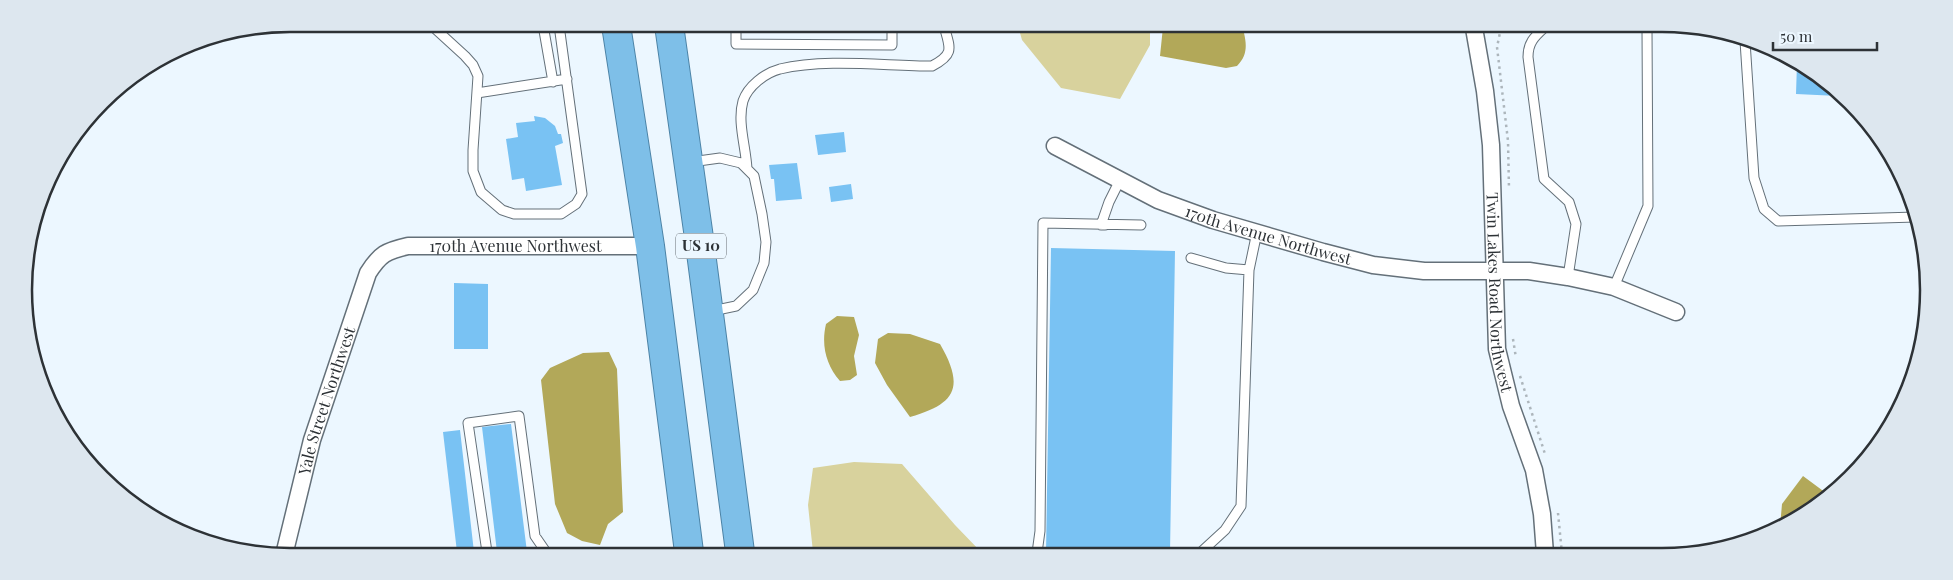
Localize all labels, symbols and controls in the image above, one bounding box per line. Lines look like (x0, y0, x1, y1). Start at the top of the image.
scale bar (1773, 20, 1877, 52)
text: 50 m (1780, 26, 1813, 46)
street label: Twin Lakes Road Northwest (1482, 192, 1518, 395)
street label: 170th Avenue Northwest (1182, 200, 1354, 269)
road number: US 10 (676, 234, 726, 258)
street label: 170th Avenue Northwest (429, 235, 602, 256)
street label: Yale Street Northwest (293, 323, 359, 478)

